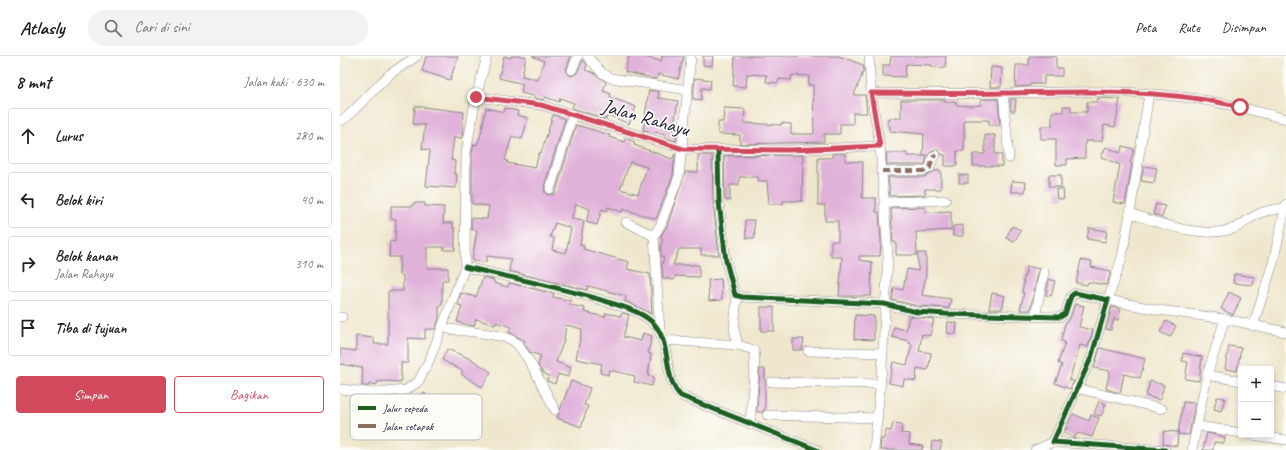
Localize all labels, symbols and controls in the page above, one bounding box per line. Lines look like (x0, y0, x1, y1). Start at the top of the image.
search box (88, 10, 368, 46)
text: Atlasly (20, 16, 64, 40)
icon: search (102, 17, 124, 39)
text: Cari di sini (134, 18, 190, 37)
text: Peta (1135, 19, 1156, 36)
text: Rute (1178, 19, 1200, 36)
text: Disimpan (1222, 19, 1266, 36)
text: 8 mnt (16, 72, 51, 93)
text: Jalan kaki · 630 m (244, 74, 324, 90)
route end (467, 88, 485, 106)
street label: Jalan Rahayu (598, 93, 694, 142)
route start (1231, 98, 1249, 116)
icon: ahead (17, 125, 39, 147)
text: Lurus (55, 127, 83, 146)
text: 280 m (295, 128, 323, 144)
icon: left (17, 189, 39, 211)
text: Belok kiri (55, 191, 102, 210)
text: 40 m (301, 192, 323, 208)
text: Belok kanan (55, 247, 118, 266)
icon: right (17, 253, 39, 275)
text: 310 m (295, 256, 323, 272)
text: Jalan Rahayu (55, 266, 113, 282)
icon: arrive (17, 317, 39, 339)
text: Tiba di tujuan (55, 319, 126, 338)
map controls (1238, 366, 1274, 438)
button: + (1238, 366, 1274, 402)
button: Simpan (16, 376, 166, 413)
button: Bagikan (174, 376, 324, 413)
legend (350, 394, 482, 440)
text: Jalur sepeda (382, 401, 428, 415)
button: − (1238, 402, 1274, 438)
text: Jalan setapak (382, 419, 434, 433)

